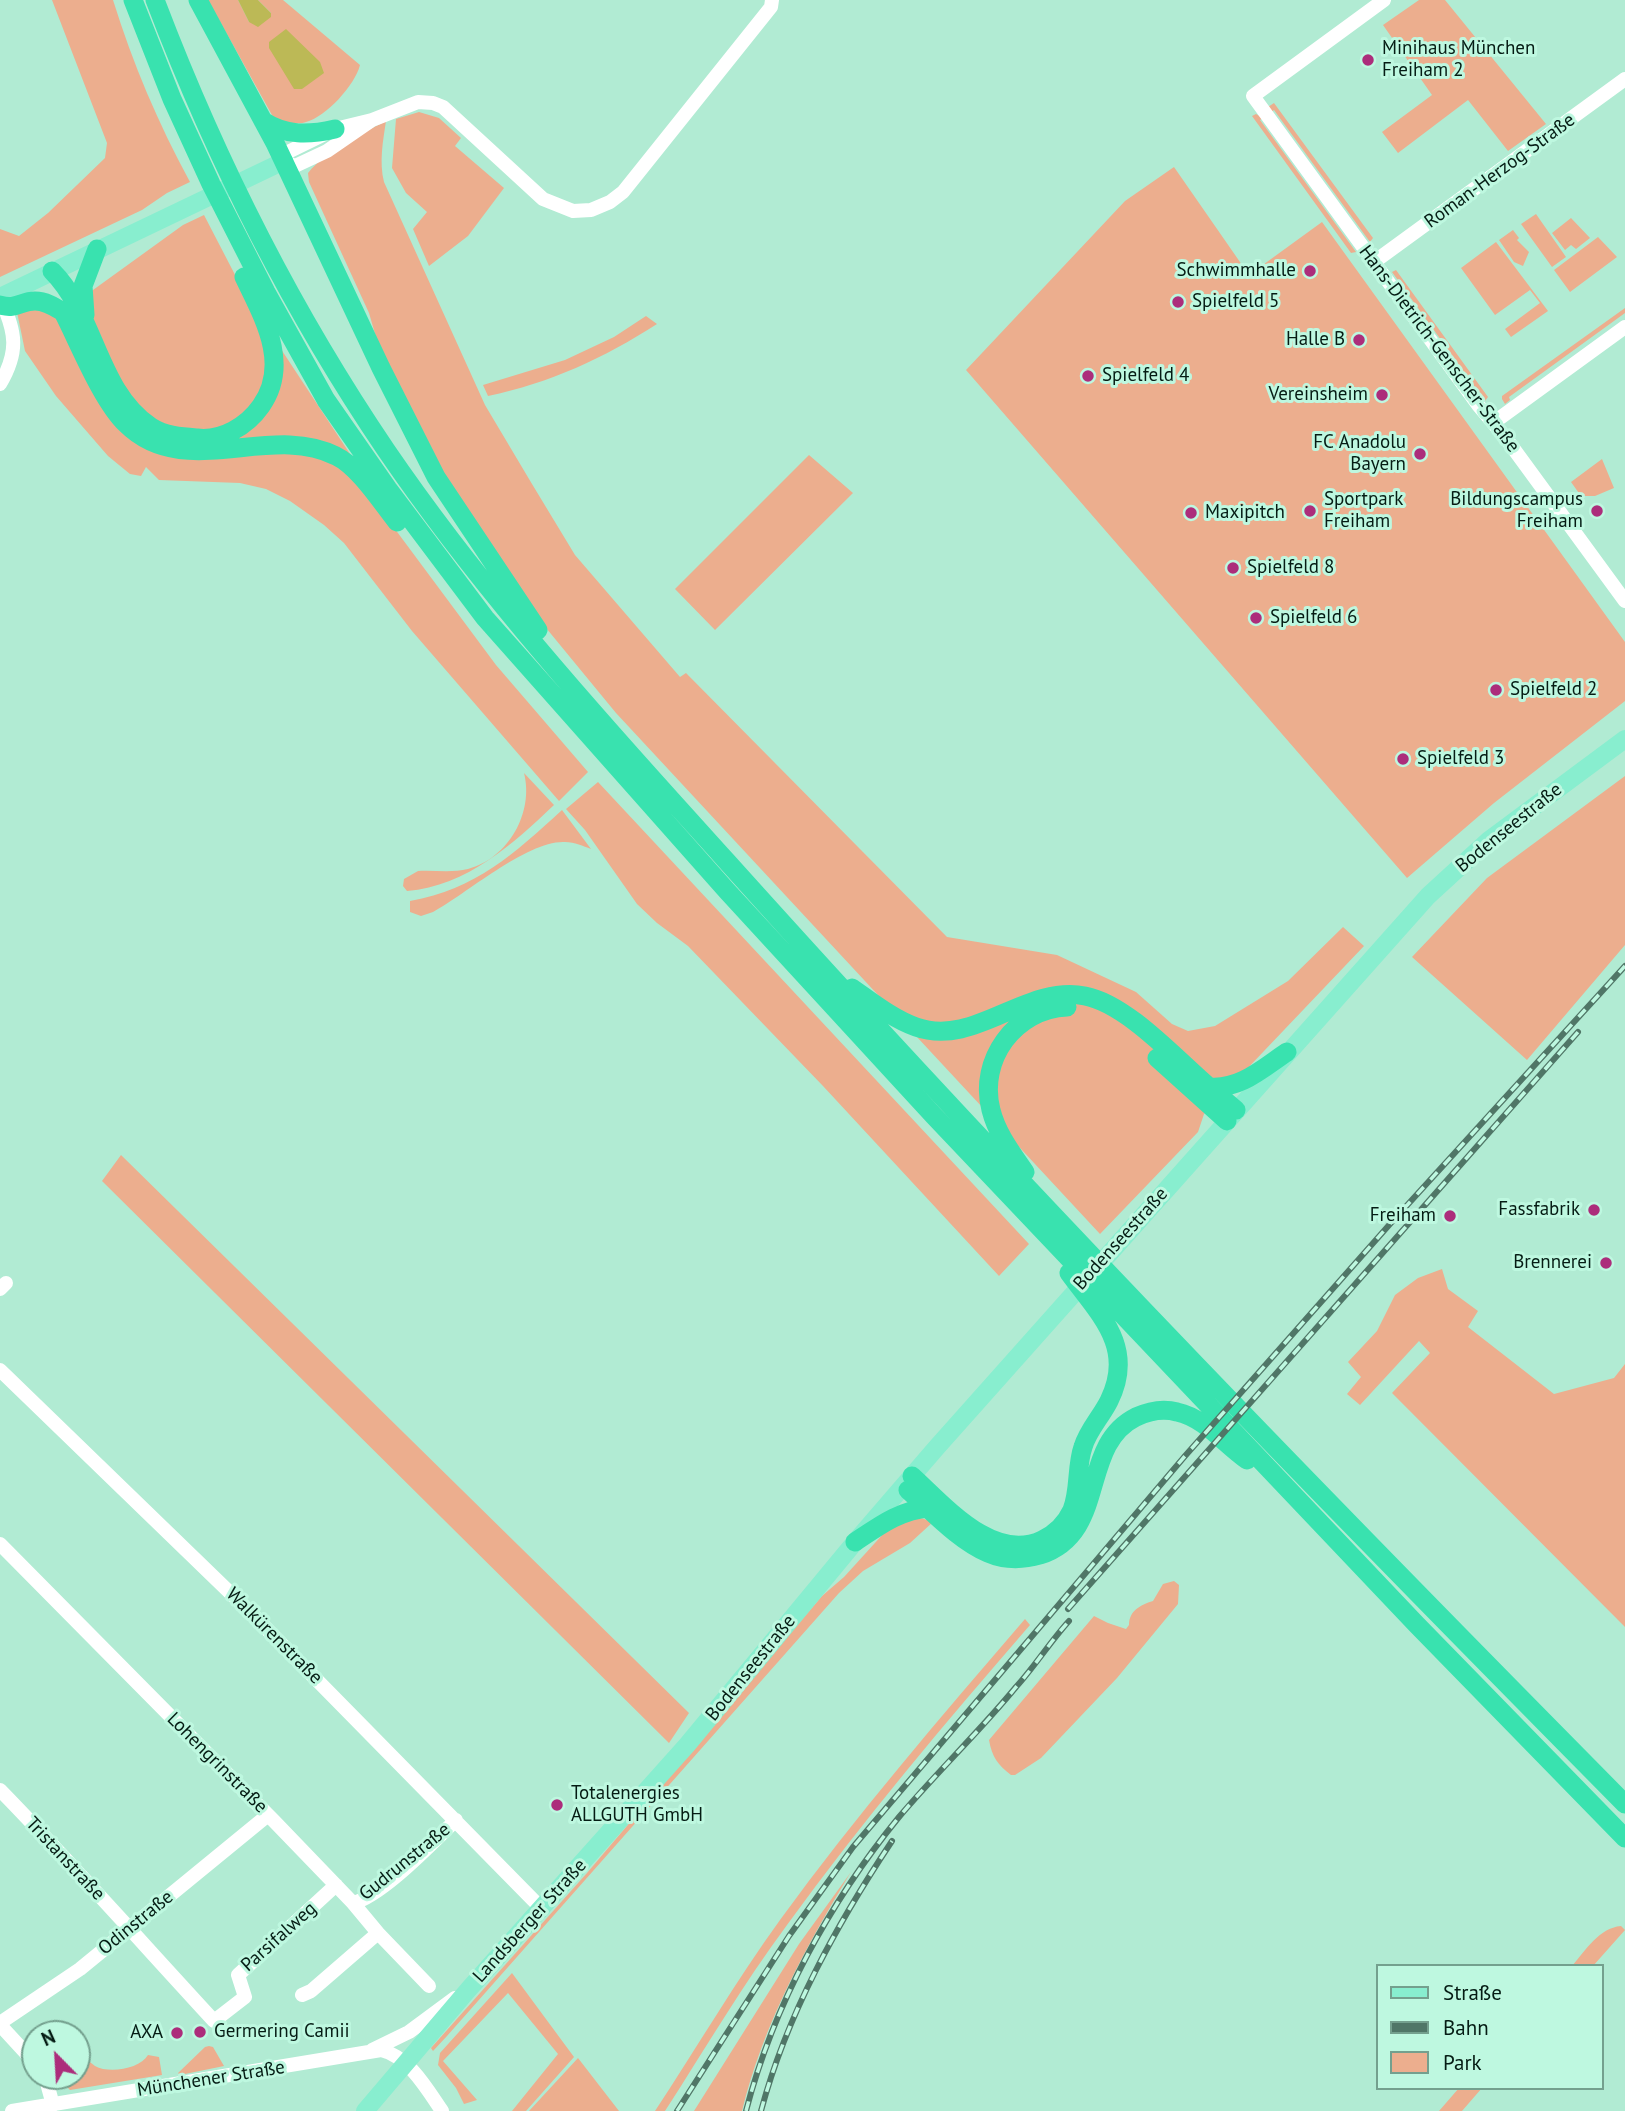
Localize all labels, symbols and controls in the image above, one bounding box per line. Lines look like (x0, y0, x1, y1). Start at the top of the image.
place label: Minihaus München Freiham 2 (1382, 38, 1535, 82)
marker: Minihaus München Freiham 2 (1360, 52, 1376, 68)
street label: Roman-Herzog-Straße (1420, 109, 1580, 233)
street label: Hans-Dietrich-Genscher-Straße (1354, 241, 1524, 457)
place label: Schwimmhalle (1176, 260, 1296, 282)
marker: Schwimmhalle (1302, 263, 1318, 279)
place label: Spielfeld 5 (1192, 291, 1279, 313)
marker: Spielfeld 5 (1170, 294, 1186, 310)
place label: Halle B (1286, 329, 1345, 351)
marker: Halle B (1351, 332, 1367, 348)
place label: Spielfeld 4 (1102, 365, 1189, 387)
marker: Spielfeld 4 (1080, 368, 1096, 384)
place label: Vereinsheim (1268, 384, 1368, 406)
marker: Vereinsheim (1374, 387, 1390, 403)
place label: FC Anadolu Bayern (1313, 432, 1406, 476)
marker: FC Anadolu Bayern (1412, 446, 1428, 462)
place label: Sportpark Freiham (1324, 489, 1403, 533)
place label: Bildungscampus Freiham (1450, 489, 1583, 533)
place label: Maxipitch (1205, 502, 1285, 524)
marker: Sportpark Freiham (1302, 503, 1318, 519)
marker: Bildungscampus Freiham (1589, 503, 1605, 519)
marker: Maxipitch (1183, 505, 1199, 521)
place label: Spielfeld 8 (1247, 557, 1334, 579)
marker: Spielfeld 8 (1225, 560, 1241, 576)
place label: Spielfeld 6 (1270, 607, 1357, 629)
marker: Spielfeld 6 (1248, 610, 1264, 626)
place label: Spielfeld 2 (1510, 679, 1597, 701)
marker: Spielfeld 2 (1488, 682, 1504, 698)
place label: Spielfeld 3 (1417, 748, 1504, 770)
marker: Spielfeld 3 (1395, 751, 1411, 767)
street label: Bodenseestraße (1451, 778, 1567, 878)
street label: Bodenseestraße (1069, 1183, 1173, 1295)
place label: Fassfabrik (1498, 1199, 1580, 1221)
marker: Fassfabrik (1586, 1202, 1602, 1218)
place label: Freiham (1370, 1205, 1436, 1227)
marker: Freiham (1442, 1208, 1458, 1224)
place label: Brennerei (1513, 1252, 1592, 1274)
marker: Brennerei (1598, 1255, 1614, 1271)
street label: Walkürenstraße (221, 1583, 327, 1689)
street label: Bodenseestraße (701, 1610, 801, 1726)
street label: Lohengrinstraße (162, 1708, 272, 1818)
place label: Totalenergies ALLGUTH GmbH (571, 1783, 703, 1827)
marker: Totalenergies ALLGUTH GmbH (549, 1797, 565, 1813)
street label: Tristanstraße (21, 1813, 109, 1905)
street label: Gudrunstraße (355, 1818, 455, 1906)
street label: Landsberger Straße (468, 1854, 592, 1988)
street label: Odinstraße (94, 1886, 178, 1960)
street label: Parsifalweg (237, 1897, 321, 1977)
legend (1376, 1964, 1604, 2090)
text: Straße (1443, 1979, 1502, 2006)
text: Bahn (1443, 2014, 1489, 2041)
north arrow (21, 2020, 91, 2090)
place label: Germering Camii (214, 2021, 350, 2043)
place label: AXA (130, 2022, 163, 2044)
text: N (38, 2024, 59, 2051)
marker: Germering Camii (192, 2024, 208, 2040)
marker: AXA (169, 2025, 185, 2041)
text: Park (1443, 2049, 1482, 2076)
street label: Münchener Straße (136, 2056, 286, 2102)

